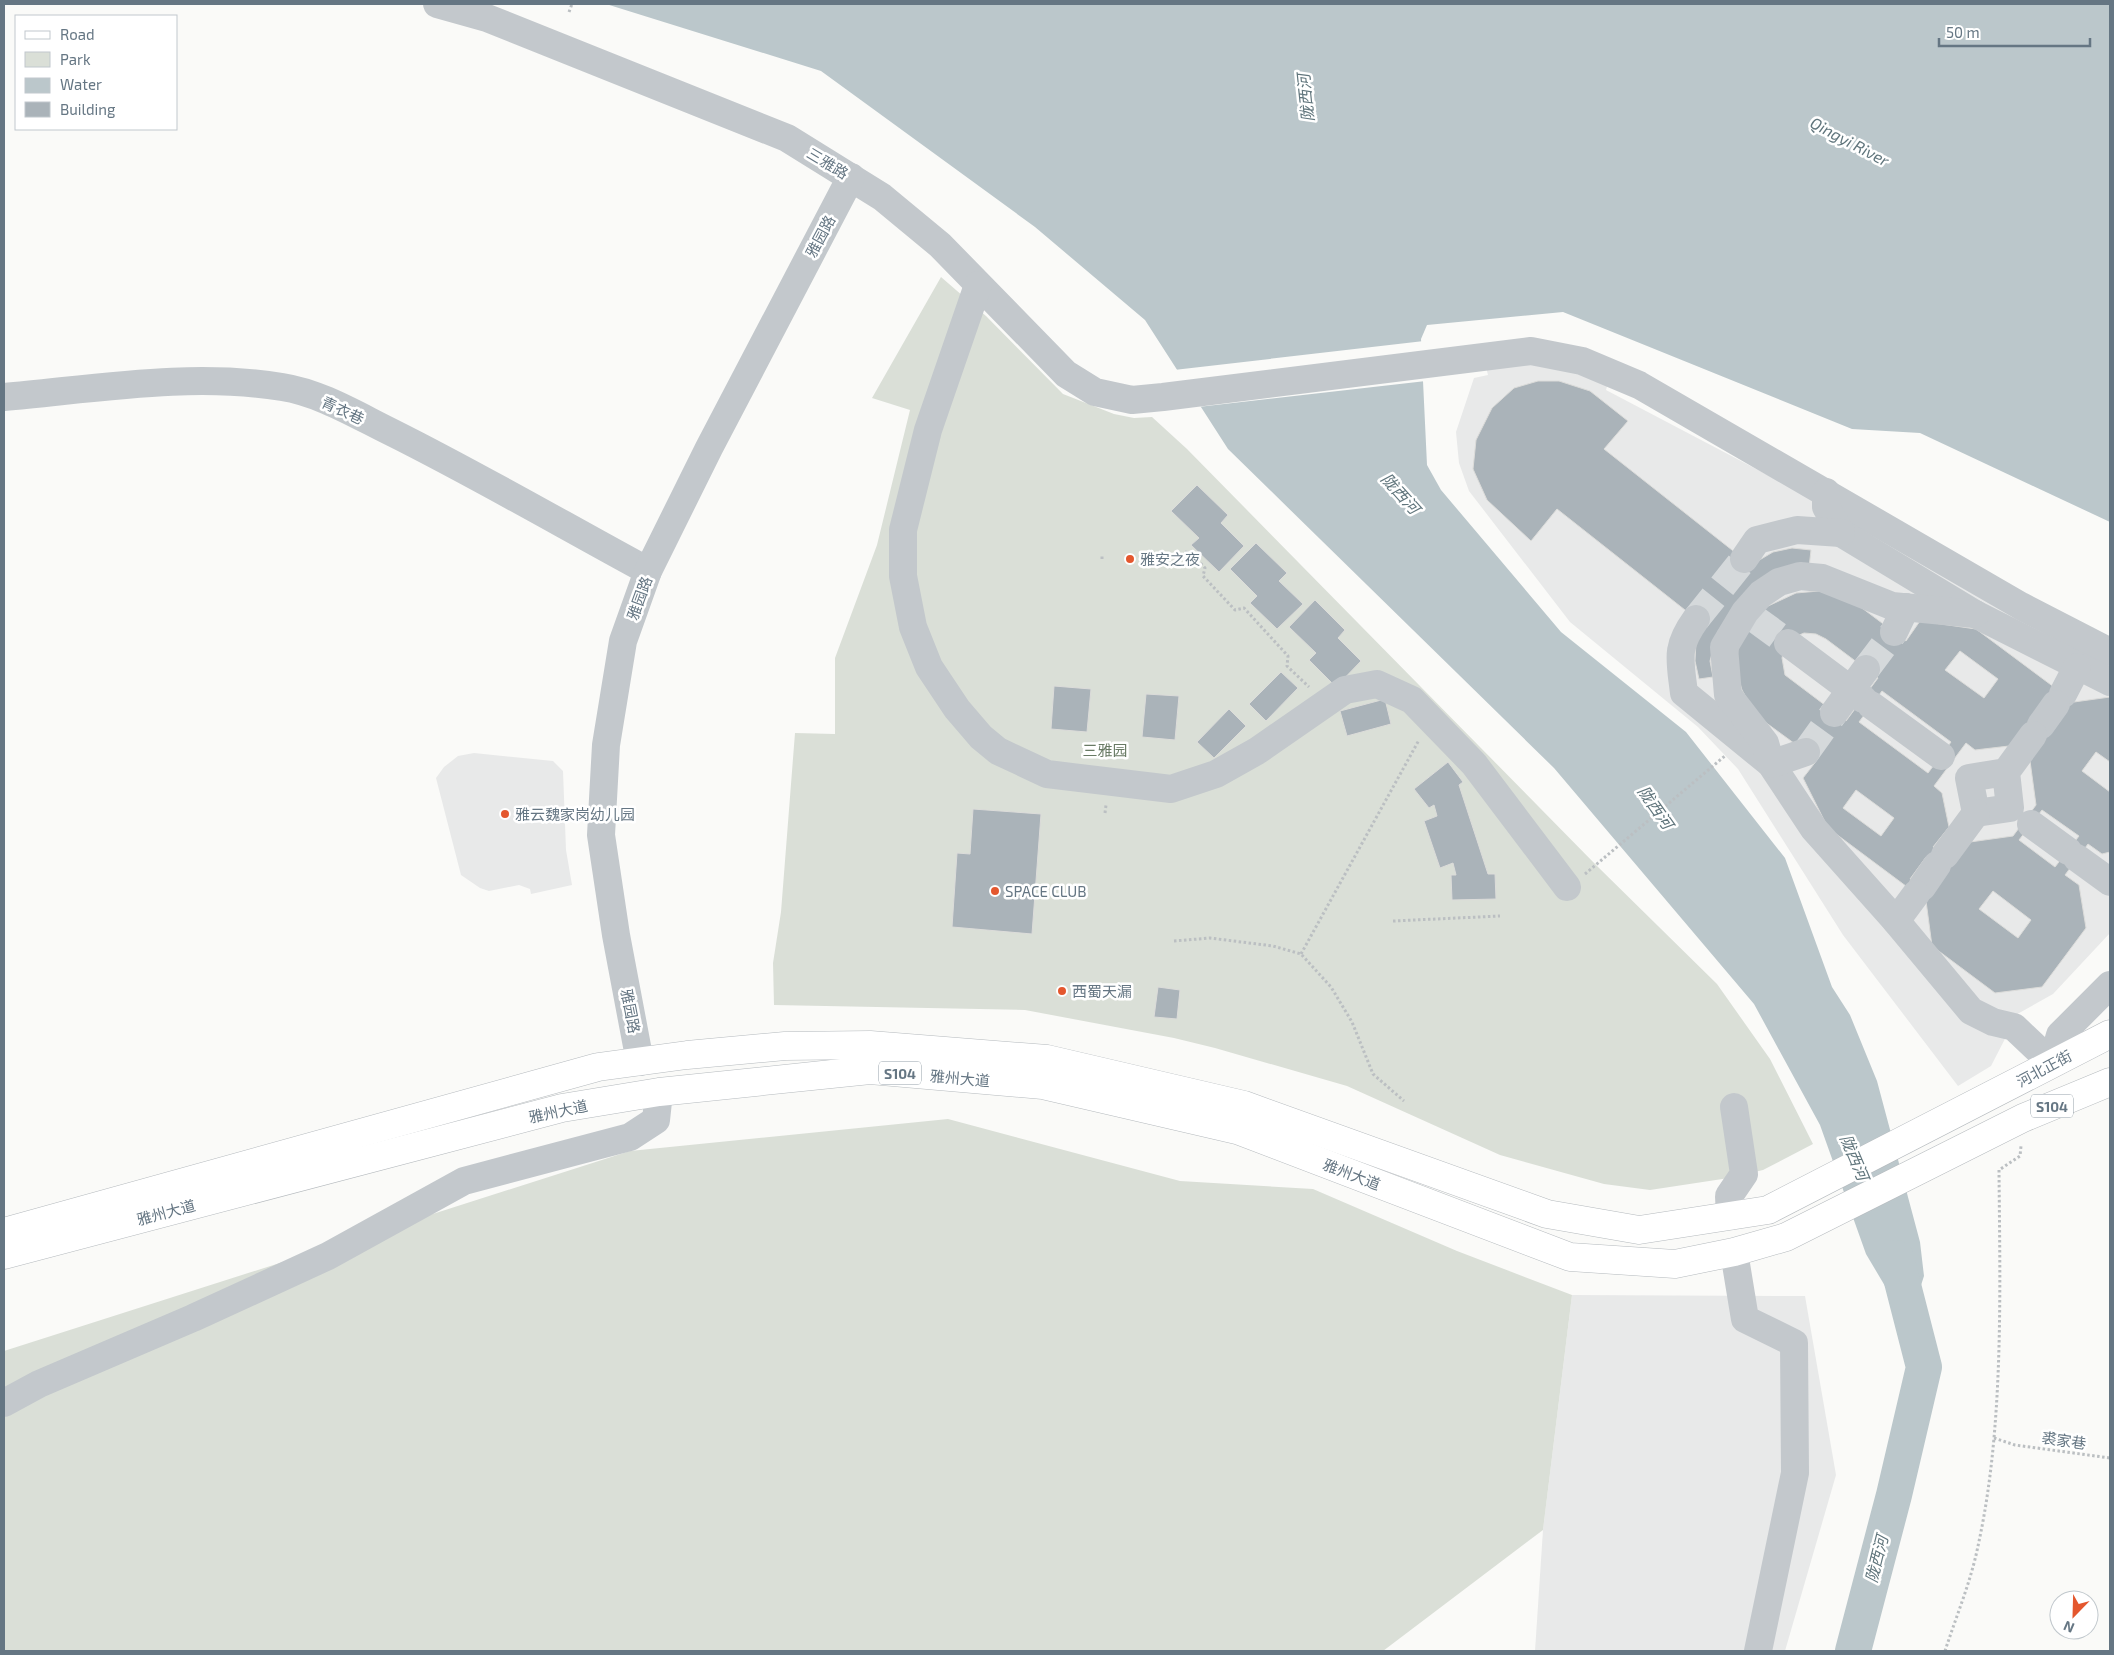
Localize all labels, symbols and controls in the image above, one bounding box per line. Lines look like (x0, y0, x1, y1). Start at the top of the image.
legend (15, 15, 178, 130)
scale bar (1939, 15, 2090, 47)
text: 50 m (1946, 23, 1980, 41)
text: Road (60, 25, 95, 43)
text: Park (60, 50, 91, 68)
water label: 陇西河 (1293, 70, 1317, 123)
text: Water (60, 75, 102, 93)
text: Building (60, 100, 116, 118)
water label: Qingyi River (1807, 112, 1893, 171)
street label: 三雅路 (804, 144, 852, 182)
street label: 雅园路 (801, 212, 839, 260)
street label: 青衣巷 (319, 392, 367, 428)
water label: 陇西河 (1378, 469, 1426, 519)
place label: 雅安之夜 (1140, 550, 1200, 568)
marker: 雅安之夜 (1124, 553, 1136, 565)
street label: 雅园路 (623, 574, 655, 622)
park label: 三雅园 (1082, 741, 1128, 759)
water label: 陇西河 (1634, 782, 1679, 835)
place label: 雅云魏家岗幼儿园 (515, 805, 635, 823)
marker: 雅云魏家岗幼儿园 (499, 808, 511, 820)
place label: SPACE CLUB (1005, 882, 1087, 900)
marker: SPACE CLUB (989, 885, 1001, 897)
place label: 西蜀天漏 (1072, 982, 1132, 1000)
marker: 西蜀天漏 (1056, 985, 1068, 997)
street label: 雅园路 (618, 987, 644, 1035)
street label: 河北正街 (2013, 1046, 2075, 1090)
road number: S104 (879, 1062, 921, 1084)
street label: 雅州大道 (929, 1066, 991, 1090)
road number: S104 (2031, 1094, 2073, 1118)
street label: 雅州大道 (527, 1096, 589, 1126)
water label: 陇西河 (1837, 1131, 1874, 1186)
street label: 雅州大道 (1321, 1155, 1383, 1193)
street label: 雅州大道 (135, 1196, 197, 1228)
street label: 裘家巷 (2040, 1428, 2088, 1452)
water label: 陇西河 (1861, 1531, 1892, 1585)
north arrow (2049, 1590, 2099, 1640)
text: N (2061, 1618, 2077, 1637)

